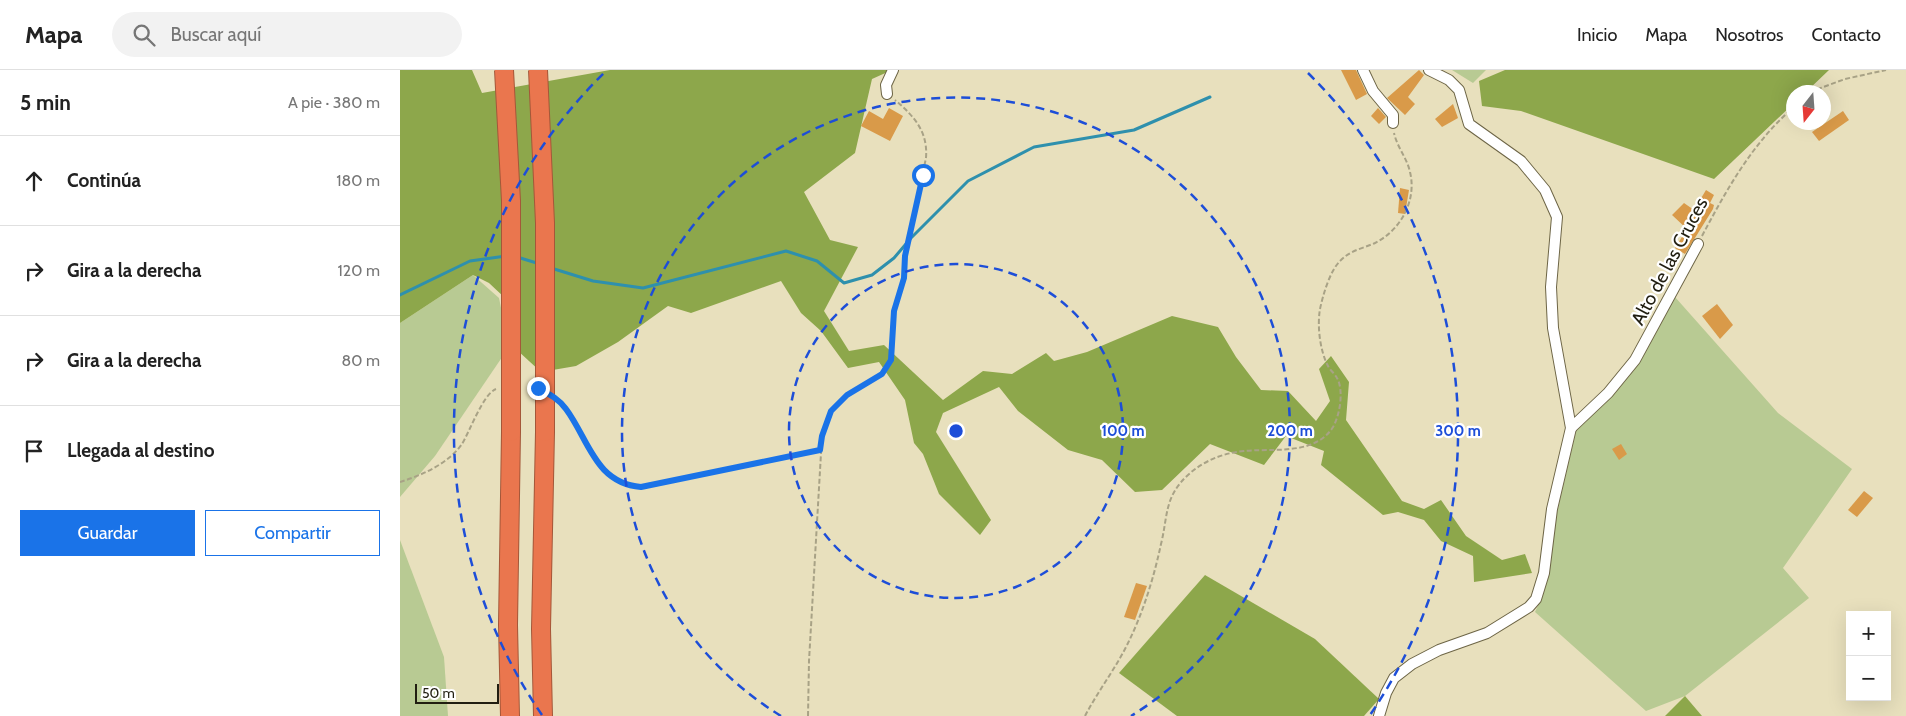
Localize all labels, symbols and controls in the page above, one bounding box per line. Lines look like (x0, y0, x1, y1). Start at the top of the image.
search box (112, 12, 462, 57)
text: Mapa (25, 20, 82, 49)
icon: search (130, 21, 158, 49)
text: Buscar aquí (170, 23, 261, 46)
text: Inicio (1577, 24, 1617, 46)
text: Mapa (1645, 24, 1687, 46)
text: Nosotros (1715, 24, 1784, 46)
text: Contacto (1812, 24, 1881, 46)
north arrow (1786, 85, 1831, 130)
text: 5 min (20, 90, 71, 115)
text: A pie · 380 m (288, 93, 380, 112)
route start (912, 164, 935, 187)
icon: ahead (20, 167, 48, 195)
text: Continúa (67, 169, 141, 192)
text: 180 m (336, 171, 380, 190)
street label: Alto de las Cruces (1626, 194, 1713, 329)
icon: right (20, 257, 48, 285)
text: Gira a la derecha (67, 259, 202, 282)
text: 120 m (338, 261, 380, 280)
icon: right (20, 347, 48, 375)
text: Gira a la derecha (67, 349, 202, 372)
text: 80 m (342, 351, 380, 370)
route end (527, 377, 550, 400)
centre of rings (947, 422, 965, 440)
text: 100 m (1101, 422, 1145, 440)
text: 200 m (1267, 422, 1313, 440)
text: 300 m (1435, 422, 1481, 440)
icon: arrive (20, 437, 48, 465)
text: Llegada al destino (67, 439, 214, 462)
button: Guardar (20, 510, 195, 556)
button: Compartir (205, 510, 380, 556)
map controls (1846, 611, 1891, 701)
button: + (1846, 611, 1891, 656)
button: − (1846, 656, 1891, 701)
scale bar (415, 681, 499, 704)
text: 50 m (422, 684, 455, 702)

